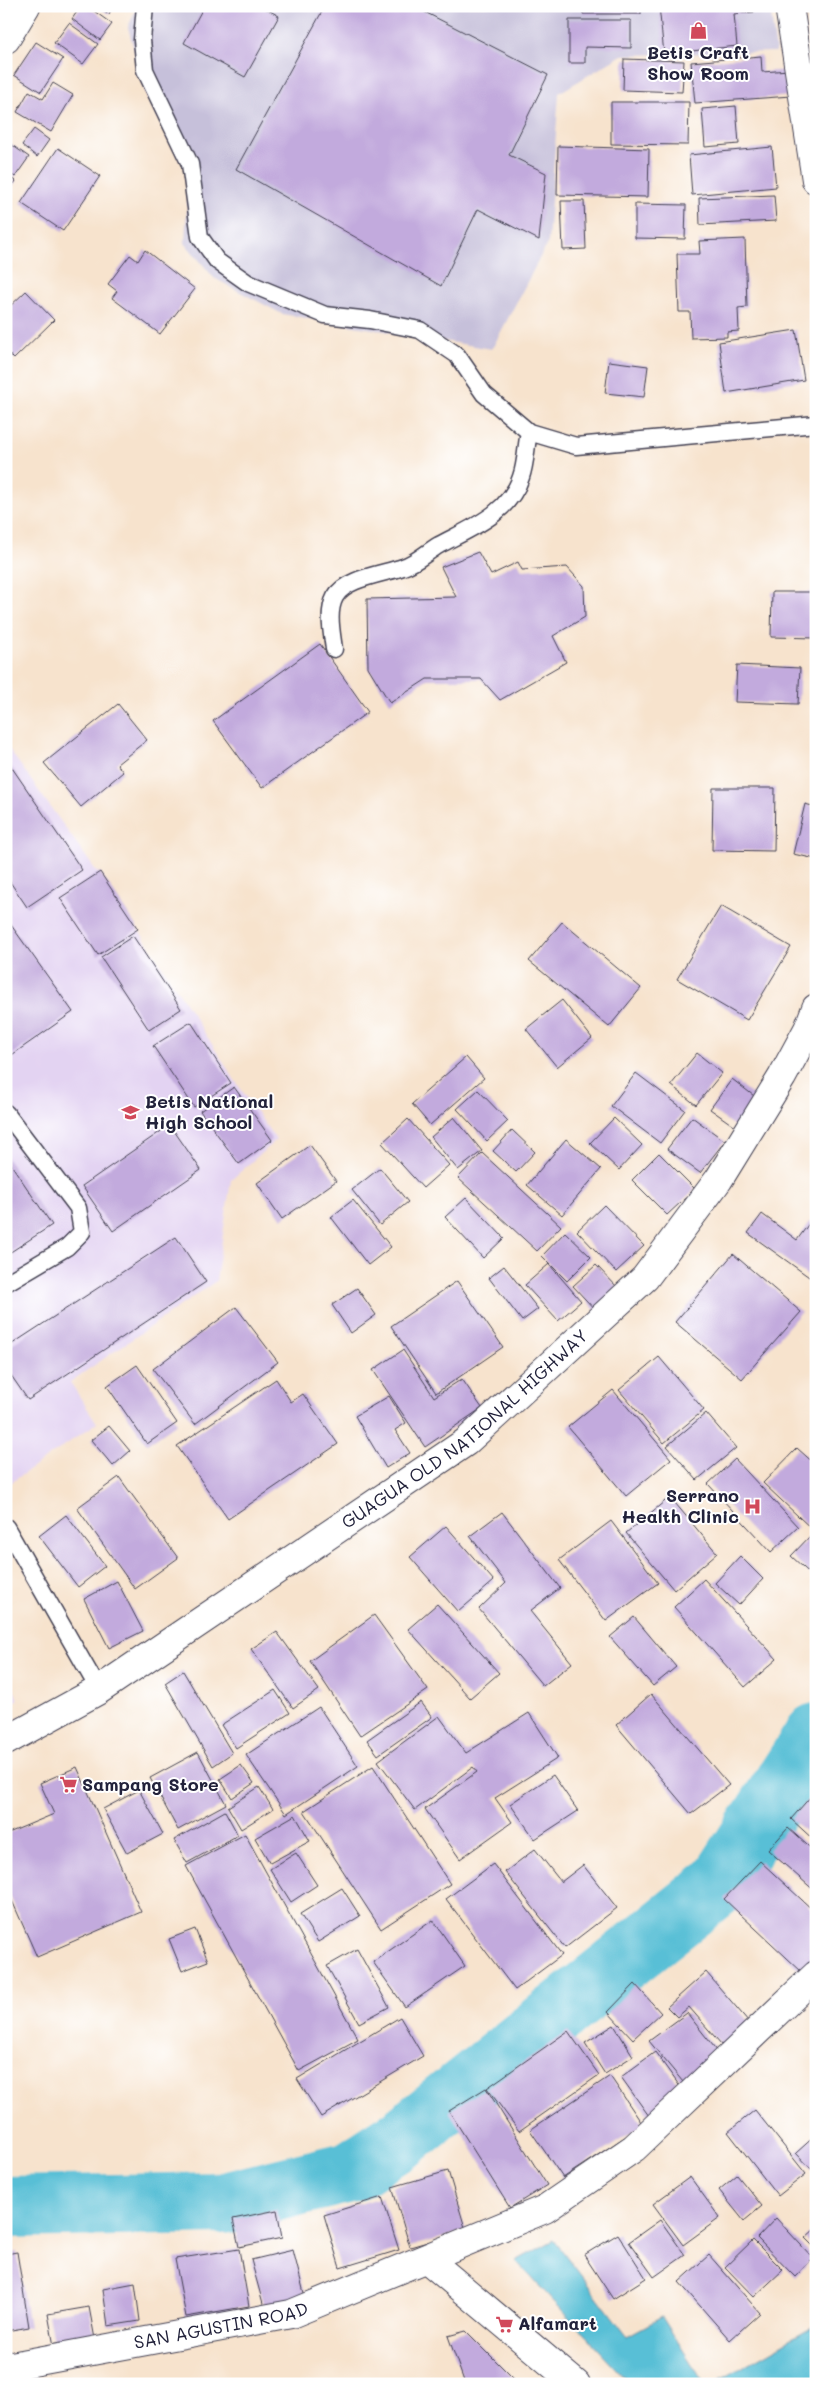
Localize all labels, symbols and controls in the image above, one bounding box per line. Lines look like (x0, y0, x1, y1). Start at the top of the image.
shop icon: Betis Craft Show Room (688, 20, 708, 40)
place label: Betis Craft Show Room (647, 40, 749, 85)
place label: Betis National High School (145, 1089, 273, 1134)
school or university icon: Betis National High School (121, 1102, 141, 1122)
street label: GUAGUA OLD NATIONAL HIGHWAY (336, 1323, 593, 1534)
place label: Serrano Health Clinic (621, 1483, 739, 1528)
hospital icon: Serrano Health Clinic (743, 1496, 763, 1516)
place label: Sampang Store (82, 1772, 219, 1796)
supermarket icon: Sampang Store (58, 1775, 78, 1795)
street label: SAN AGUSTIN ROAD (132, 2295, 312, 2354)
place label: Alfamart (518, 2311, 597, 2335)
supermarket icon: Alfamart (494, 2314, 514, 2334)

